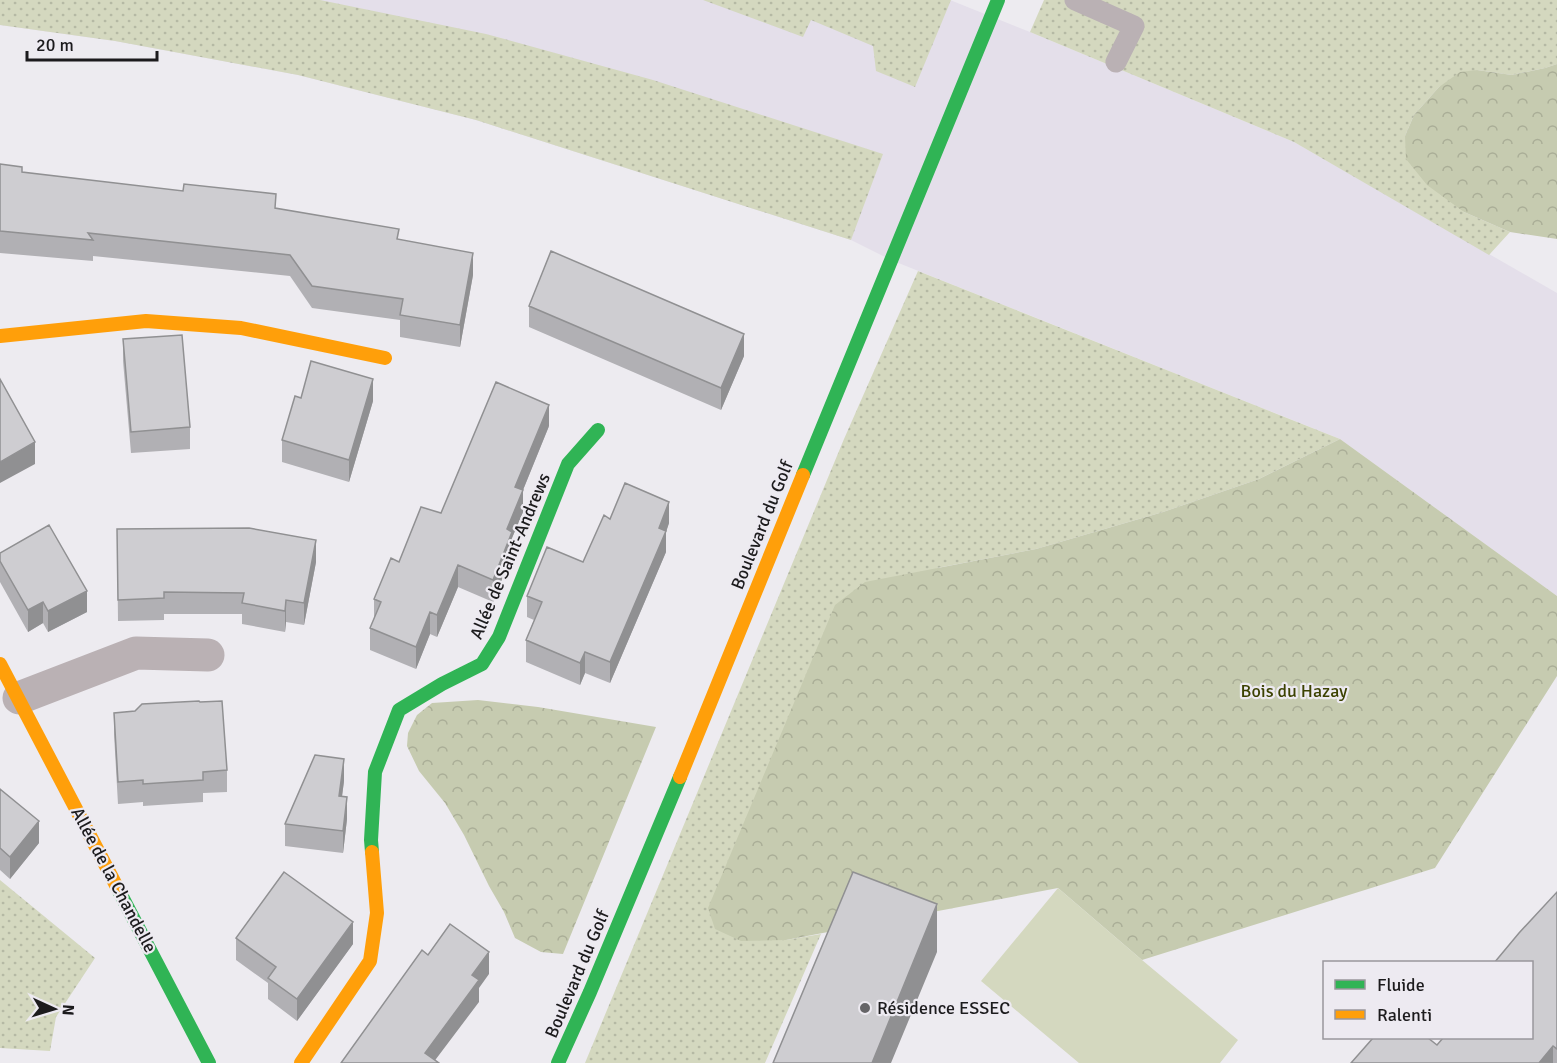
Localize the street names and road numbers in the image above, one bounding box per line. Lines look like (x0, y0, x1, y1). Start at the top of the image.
street label: Boulevard du Golf (726, 457, 798, 593)
street label: Allée de Saint-Andrews (465, 470, 555, 642)
street label: Allée de la Chandelle (66, 804, 162, 956)
street label: Boulevard du Golf (540, 906, 614, 1041)

